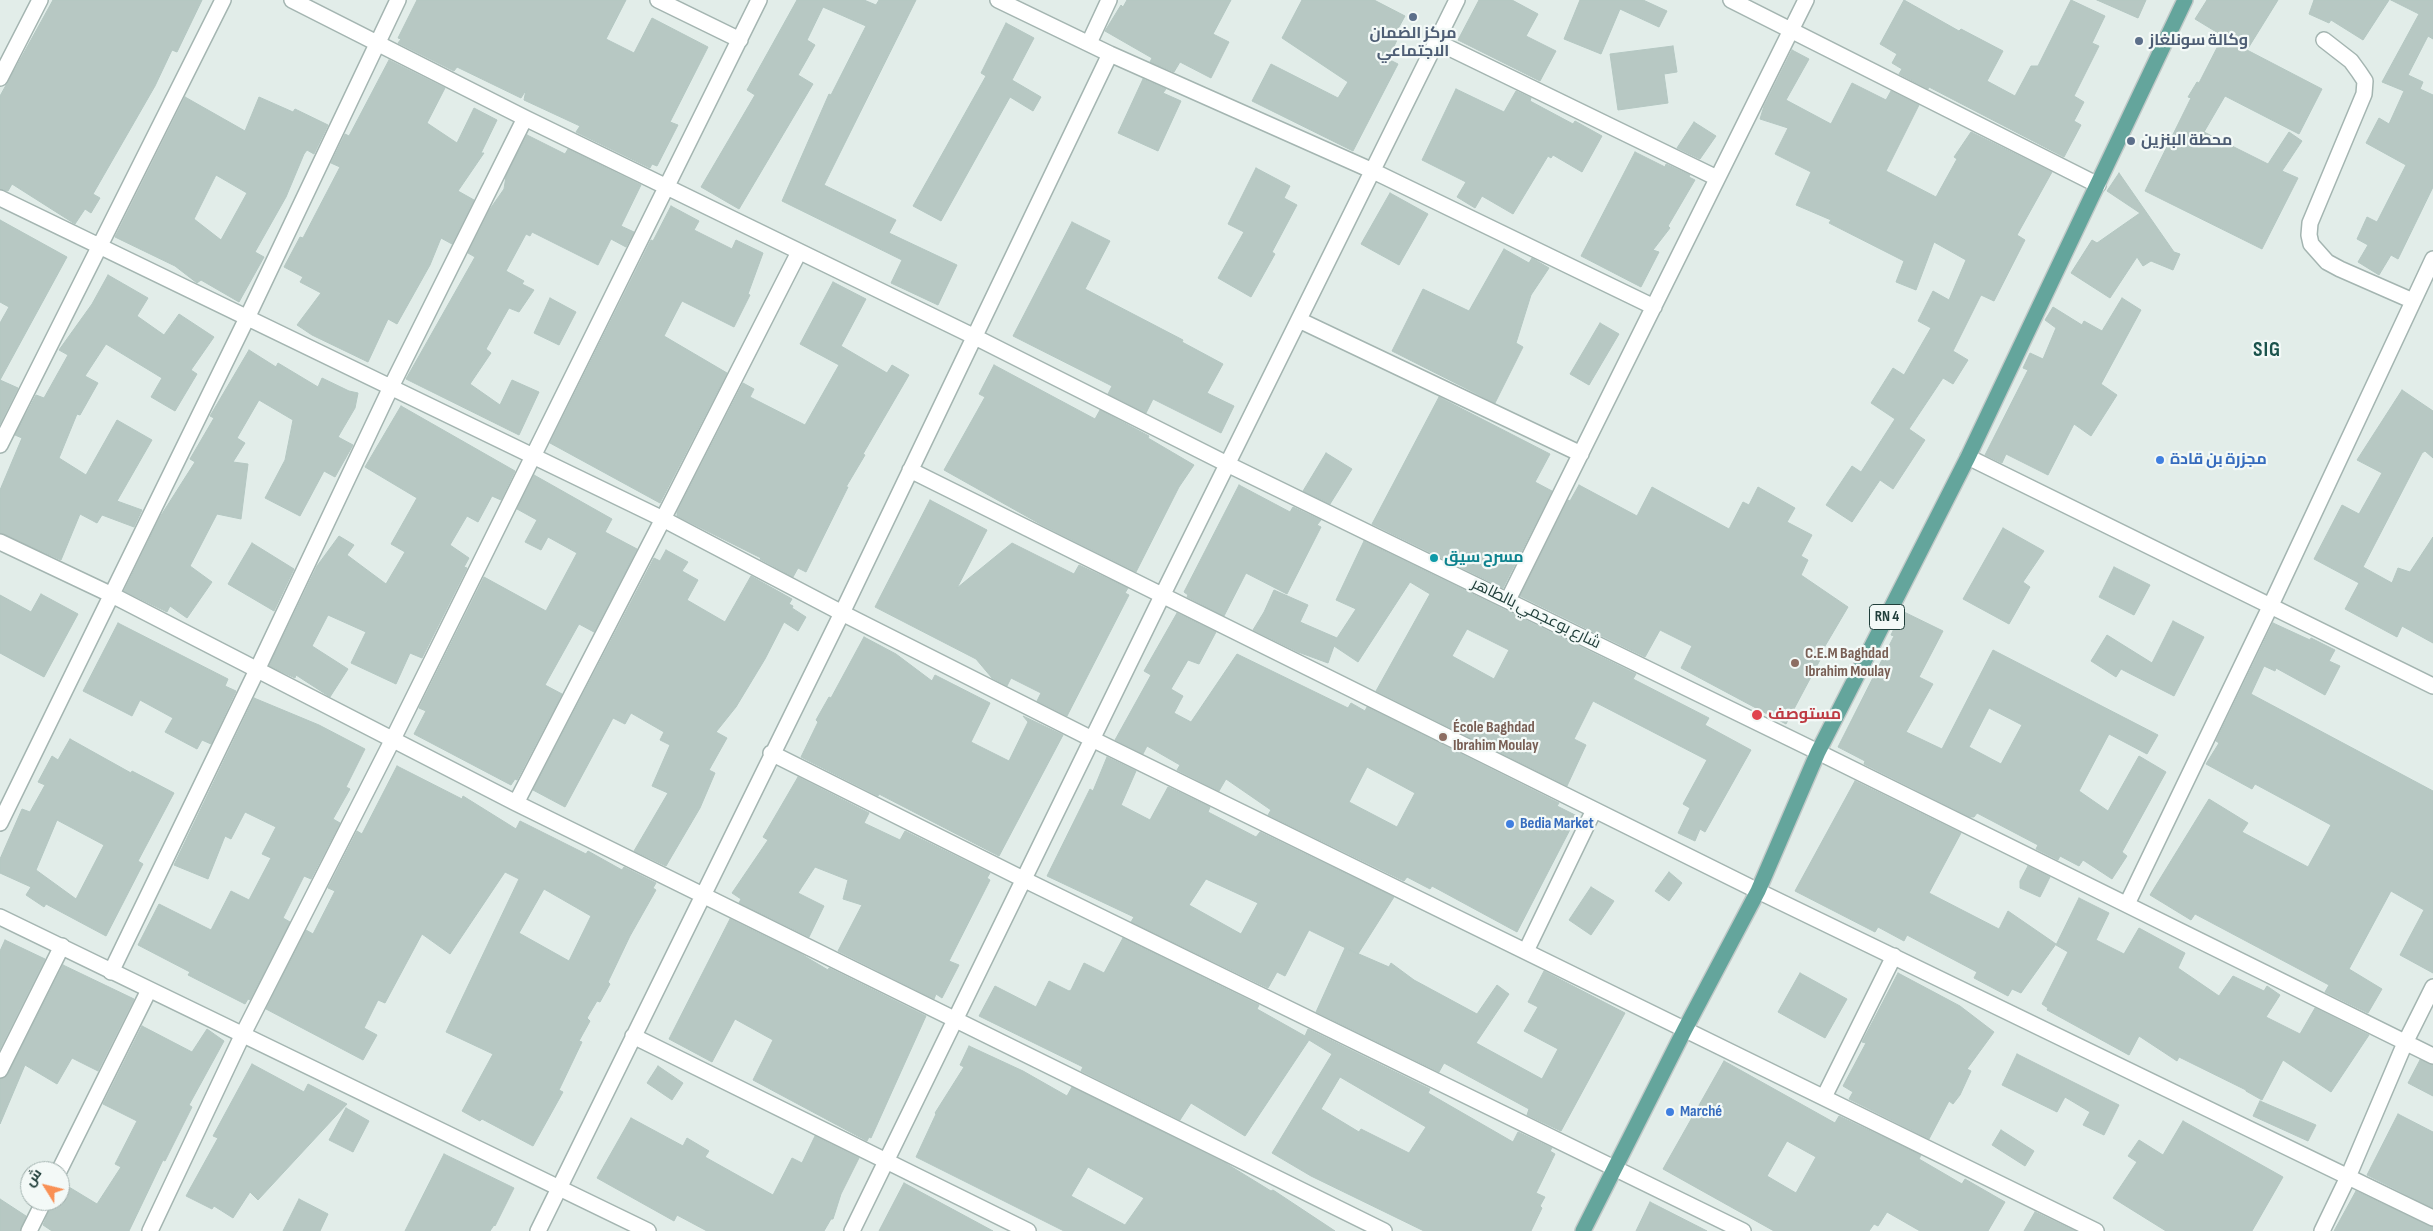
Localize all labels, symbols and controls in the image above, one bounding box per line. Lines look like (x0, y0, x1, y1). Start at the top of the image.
marker: مركز الضمان الاجتماعي (1407, 11, 1419, 23)
place label: مركز الضمان الاجتماعي (1369, 24, 1457, 62)
place label: وكالة سونلغاز (2149, 31, 2248, 51)
marker: وكالة سونلغاز (2133, 35, 2145, 47)
place label: محطة البنزين (2141, 131, 2232, 151)
marker: محطة البنزين (2125, 135, 2137, 147)
district label: SIG (2253, 338, 2281, 364)
place label: مجزرة بن قادة (2170, 450, 2267, 470)
marker: مجزرة بن قادة (2154, 454, 2166, 466)
place label: مسرح سيق (1444, 548, 1524, 568)
marker: مسرح سيق (1428, 552, 1440, 564)
street label: شارع بوعجمي بالطاهر (1468, 574, 1604, 654)
road number: RN 4 (1870, 604, 1904, 630)
place label: C.E.M Baghdad Ibrahim Moulay (1805, 644, 1891, 682)
marker: C.E.M Baghdad Ibrahim Moulay (1789, 657, 1801, 669)
place label: مستوصف (1768, 705, 1841, 725)
marker: مستوصف (1750, 708, 1764, 722)
place label: École Baghdad Ibrahim Moulay (1453, 718, 1539, 756)
marker: École Baghdad Ibrahim Moulay (1437, 731, 1449, 743)
place label: Bedia Market (1520, 814, 1594, 834)
marker: Bedia Market (1504, 818, 1516, 830)
place label: Marché (1680, 1102, 1722, 1122)
marker: Marché (1664, 1106, 1676, 1118)
north arrow (20, 1161, 70, 1211)
text: ش (21, 1165, 45, 1190)

